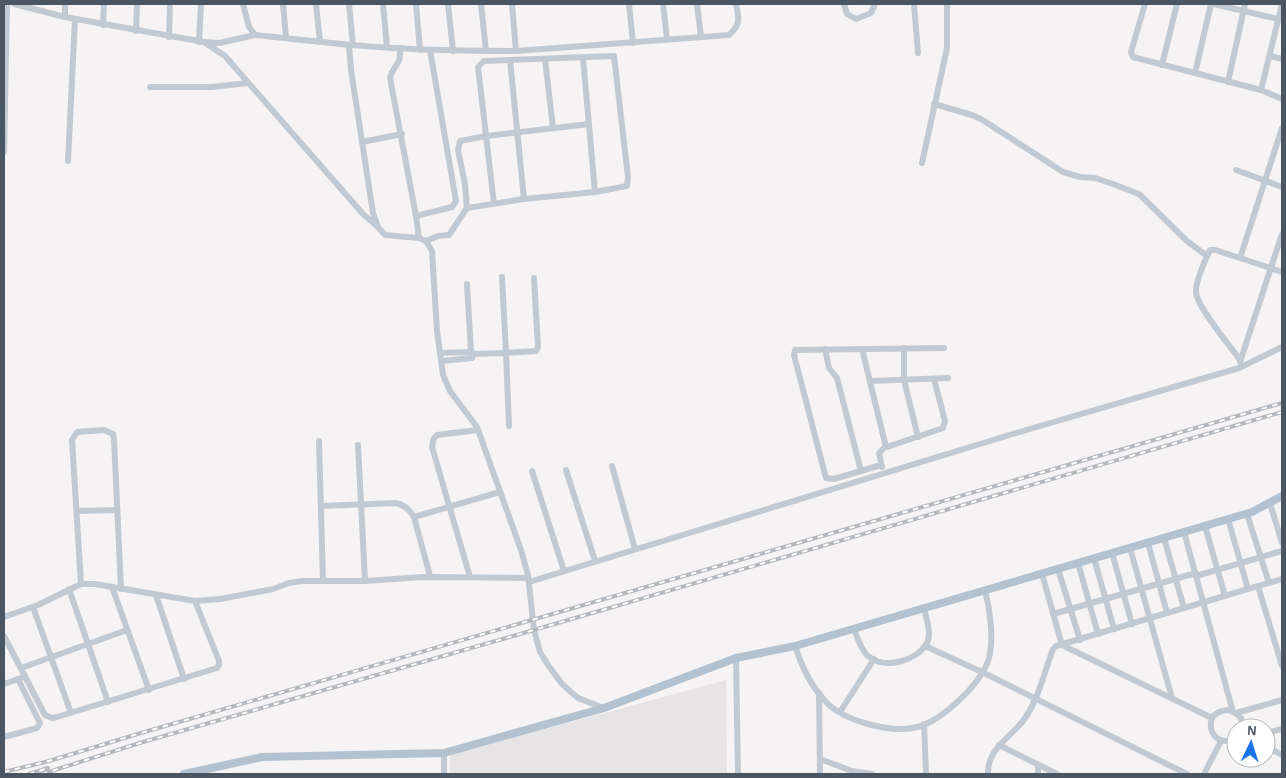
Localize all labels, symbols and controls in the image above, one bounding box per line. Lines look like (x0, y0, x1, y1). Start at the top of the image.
north arrow (1226, 718, 1276, 768)
text: N (1246, 724, 1257, 738)

